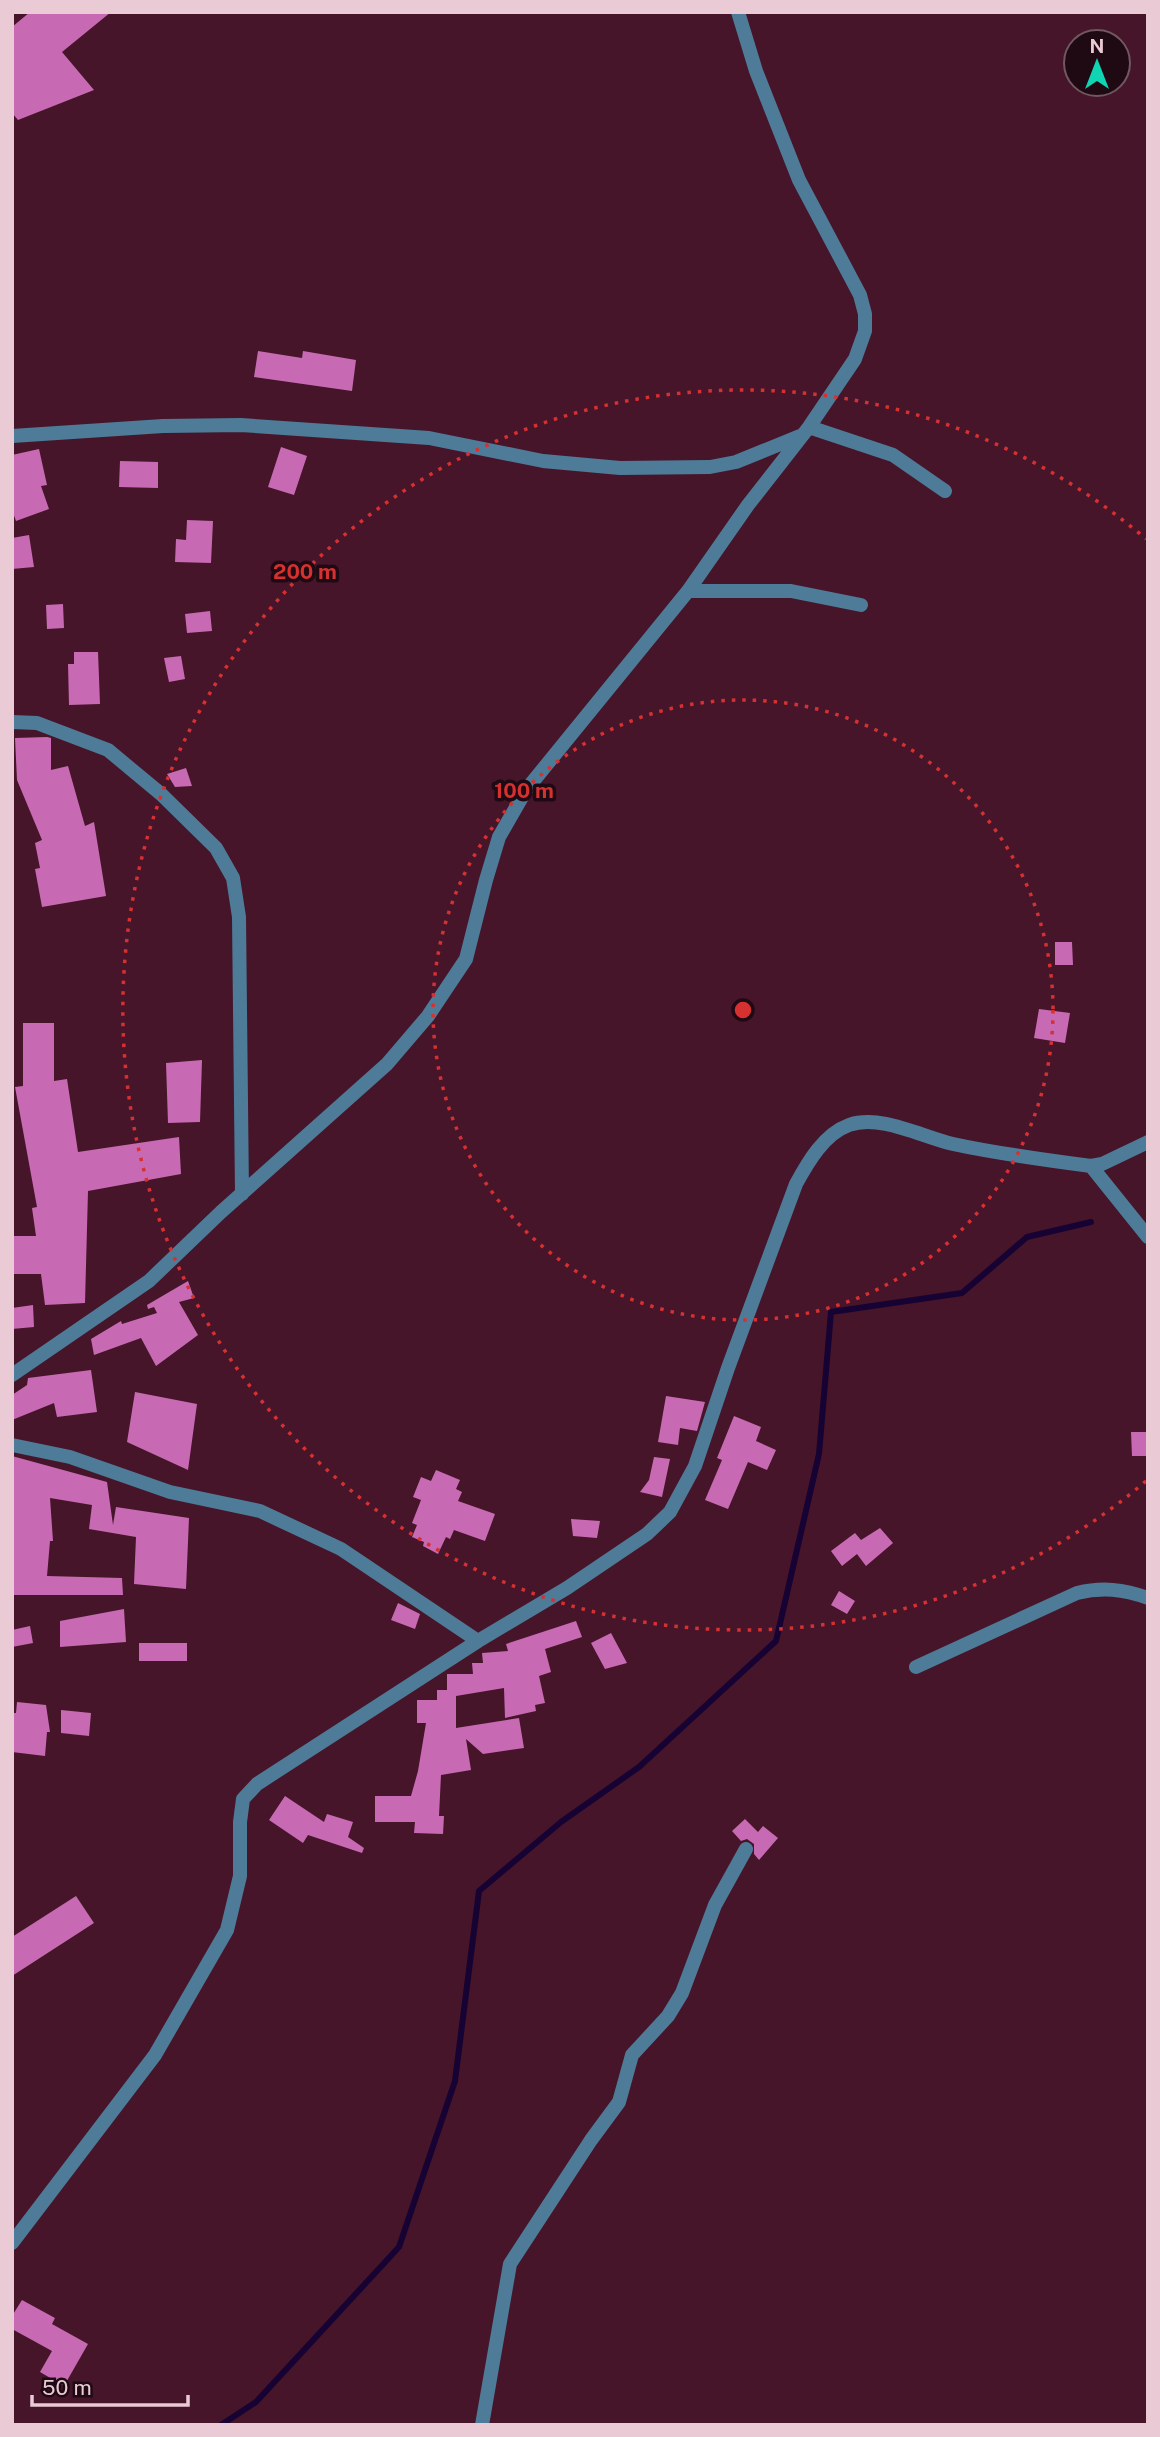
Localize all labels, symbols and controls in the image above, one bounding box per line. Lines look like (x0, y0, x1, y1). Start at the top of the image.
north arrow (1062, 28, 1132, 98)
text: N (1090, 35, 1104, 57)
text: 200 m (273, 559, 337, 584)
text: 100 m (494, 778, 554, 803)
centre of rings (731, 998, 755, 1022)
scale bar (32, 2364, 187, 2408)
text: 50 m (42, 2375, 92, 2400)

